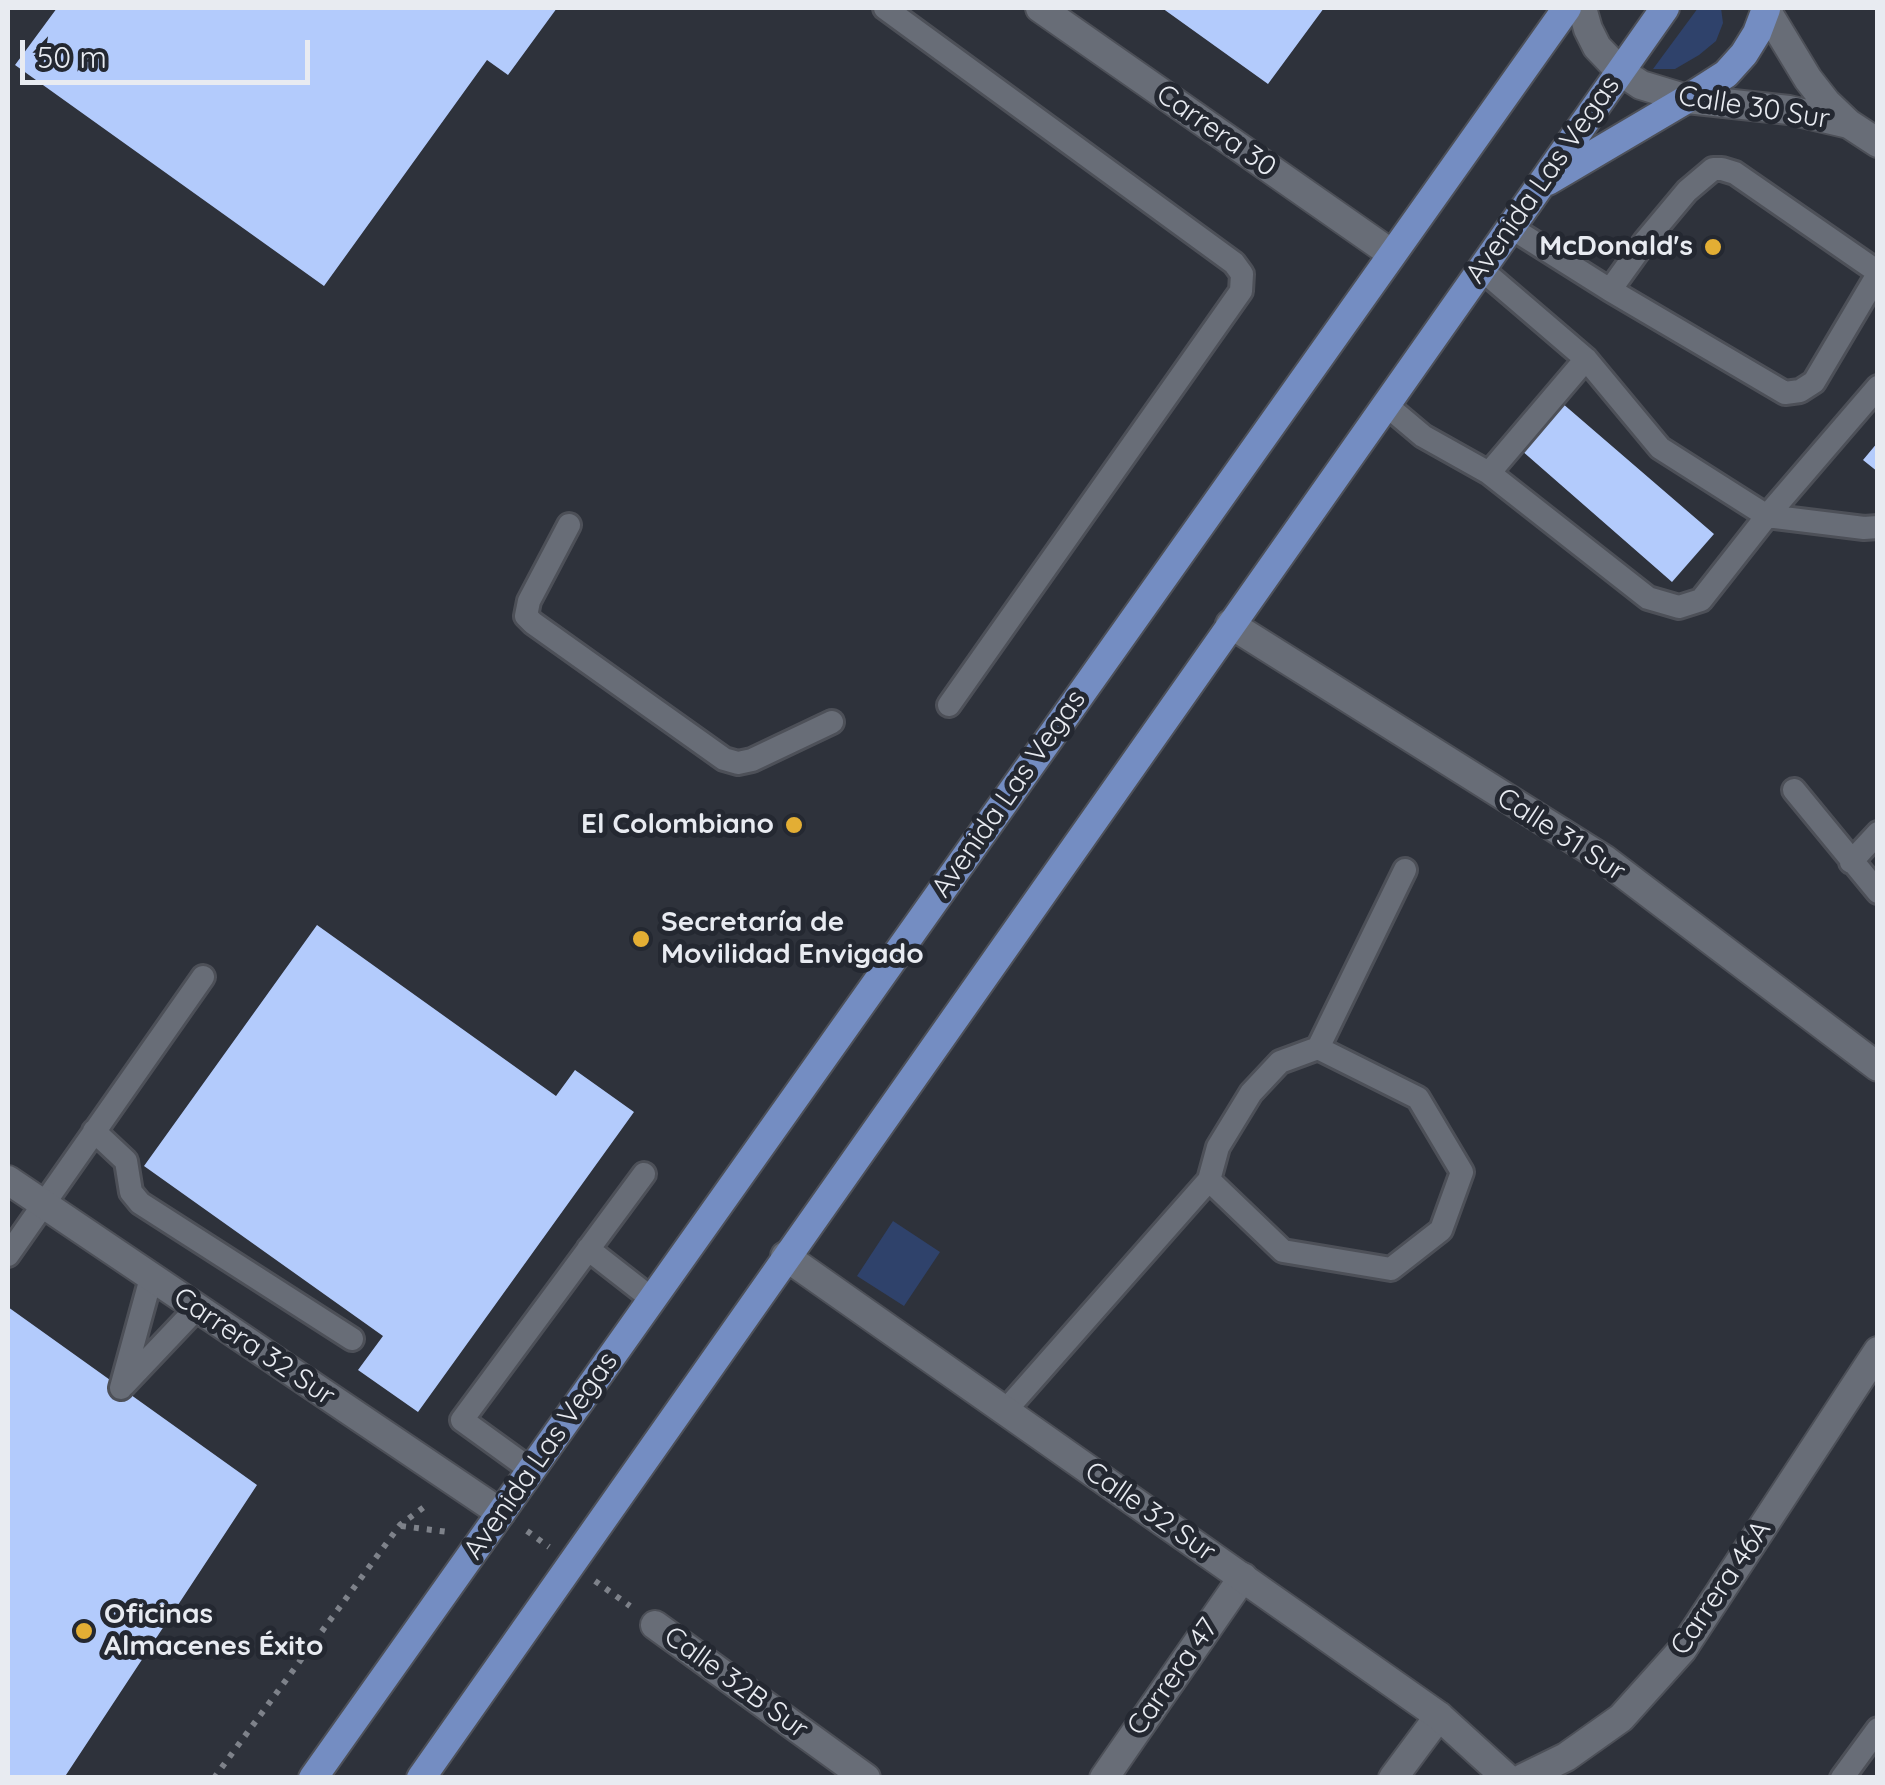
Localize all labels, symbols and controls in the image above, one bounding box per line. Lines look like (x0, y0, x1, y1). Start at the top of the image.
scale bar (25, 20, 315, 82)
text: 50 m (37, 38, 107, 76)
street label: Avenida Las Vegas (1459, 70, 1627, 290)
street label: Carrera 30 (1150, 78, 1282, 184)
street label: Calle 30 Sur (1676, 79, 1832, 137)
place label: McDonald's (1539, 230, 1693, 264)
marker: McDonald's (1702, 236, 1724, 258)
street label: Avenida Las Vegas (925, 684, 1093, 904)
street label: Calle 31 Sur (1490, 781, 1632, 889)
place label: El Colombiano (581, 808, 774, 842)
marker: El Colombiano (783, 814, 805, 836)
place label: Secretaría de Movilidad Envigado (661, 906, 924, 972)
marker: Secretaría de Movilidad Envigado (630, 928, 652, 950)
street label: Carrera 32 Sur (167, 1281, 341, 1413)
street label: Avenida Las Vegas (457, 1346, 625, 1566)
street label: Calle 32 Sur (1078, 1455, 1222, 1569)
street label: Carrera 46A (1664, 1514, 1778, 1662)
place label: Oficinas Almacenes Éxito (104, 1598, 324, 1664)
street label: Carrera 47 (1120, 1612, 1226, 1742)
street label: Calle 32B Sur (657, 1619, 815, 1747)
marker: Oficinas Almacenes Éxito (73, 1620, 95, 1642)

